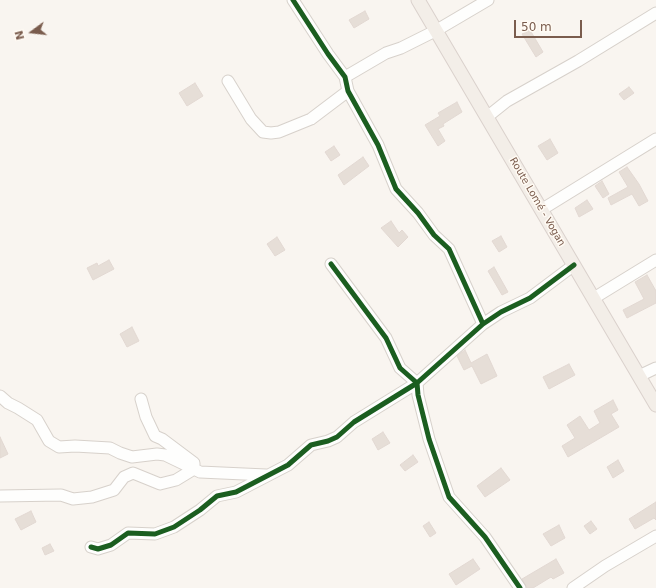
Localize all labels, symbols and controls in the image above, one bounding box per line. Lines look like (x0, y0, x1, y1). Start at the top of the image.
north arrow (12, 12, 52, 52)
scale bar (516, 12, 584, 38)
text: 50 m (521, 20, 552, 34)
text: N (12, 29, 27, 41)
street label: Route Lomé - Vogan (507, 155, 567, 249)

